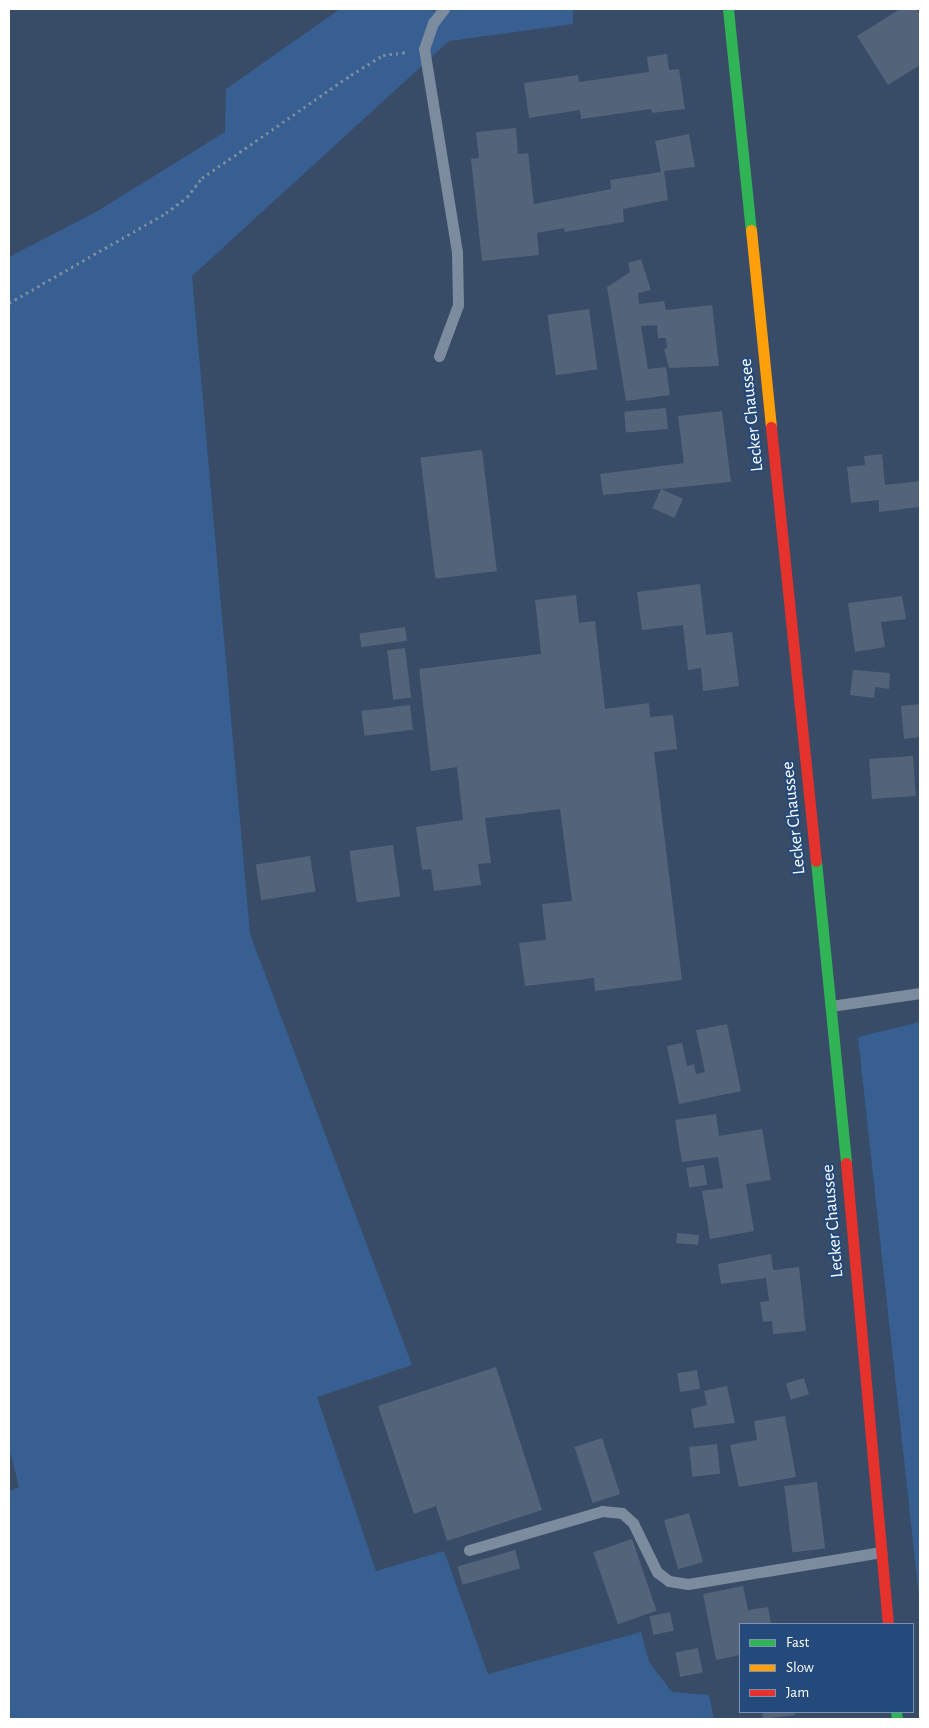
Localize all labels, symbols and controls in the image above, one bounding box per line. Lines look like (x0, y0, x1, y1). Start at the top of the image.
street label: Lecker Chaussee (735, 357, 769, 473)
street label: Lecker Chaussee (777, 760, 811, 876)
street label: Lecker Chaussee (817, 1163, 849, 1279)
legend (739, 1623, 914, 1713)
text: Fast (786, 1635, 809, 1650)
text: Slow (786, 1660, 814, 1675)
text: Jam (786, 1685, 809, 1700)

